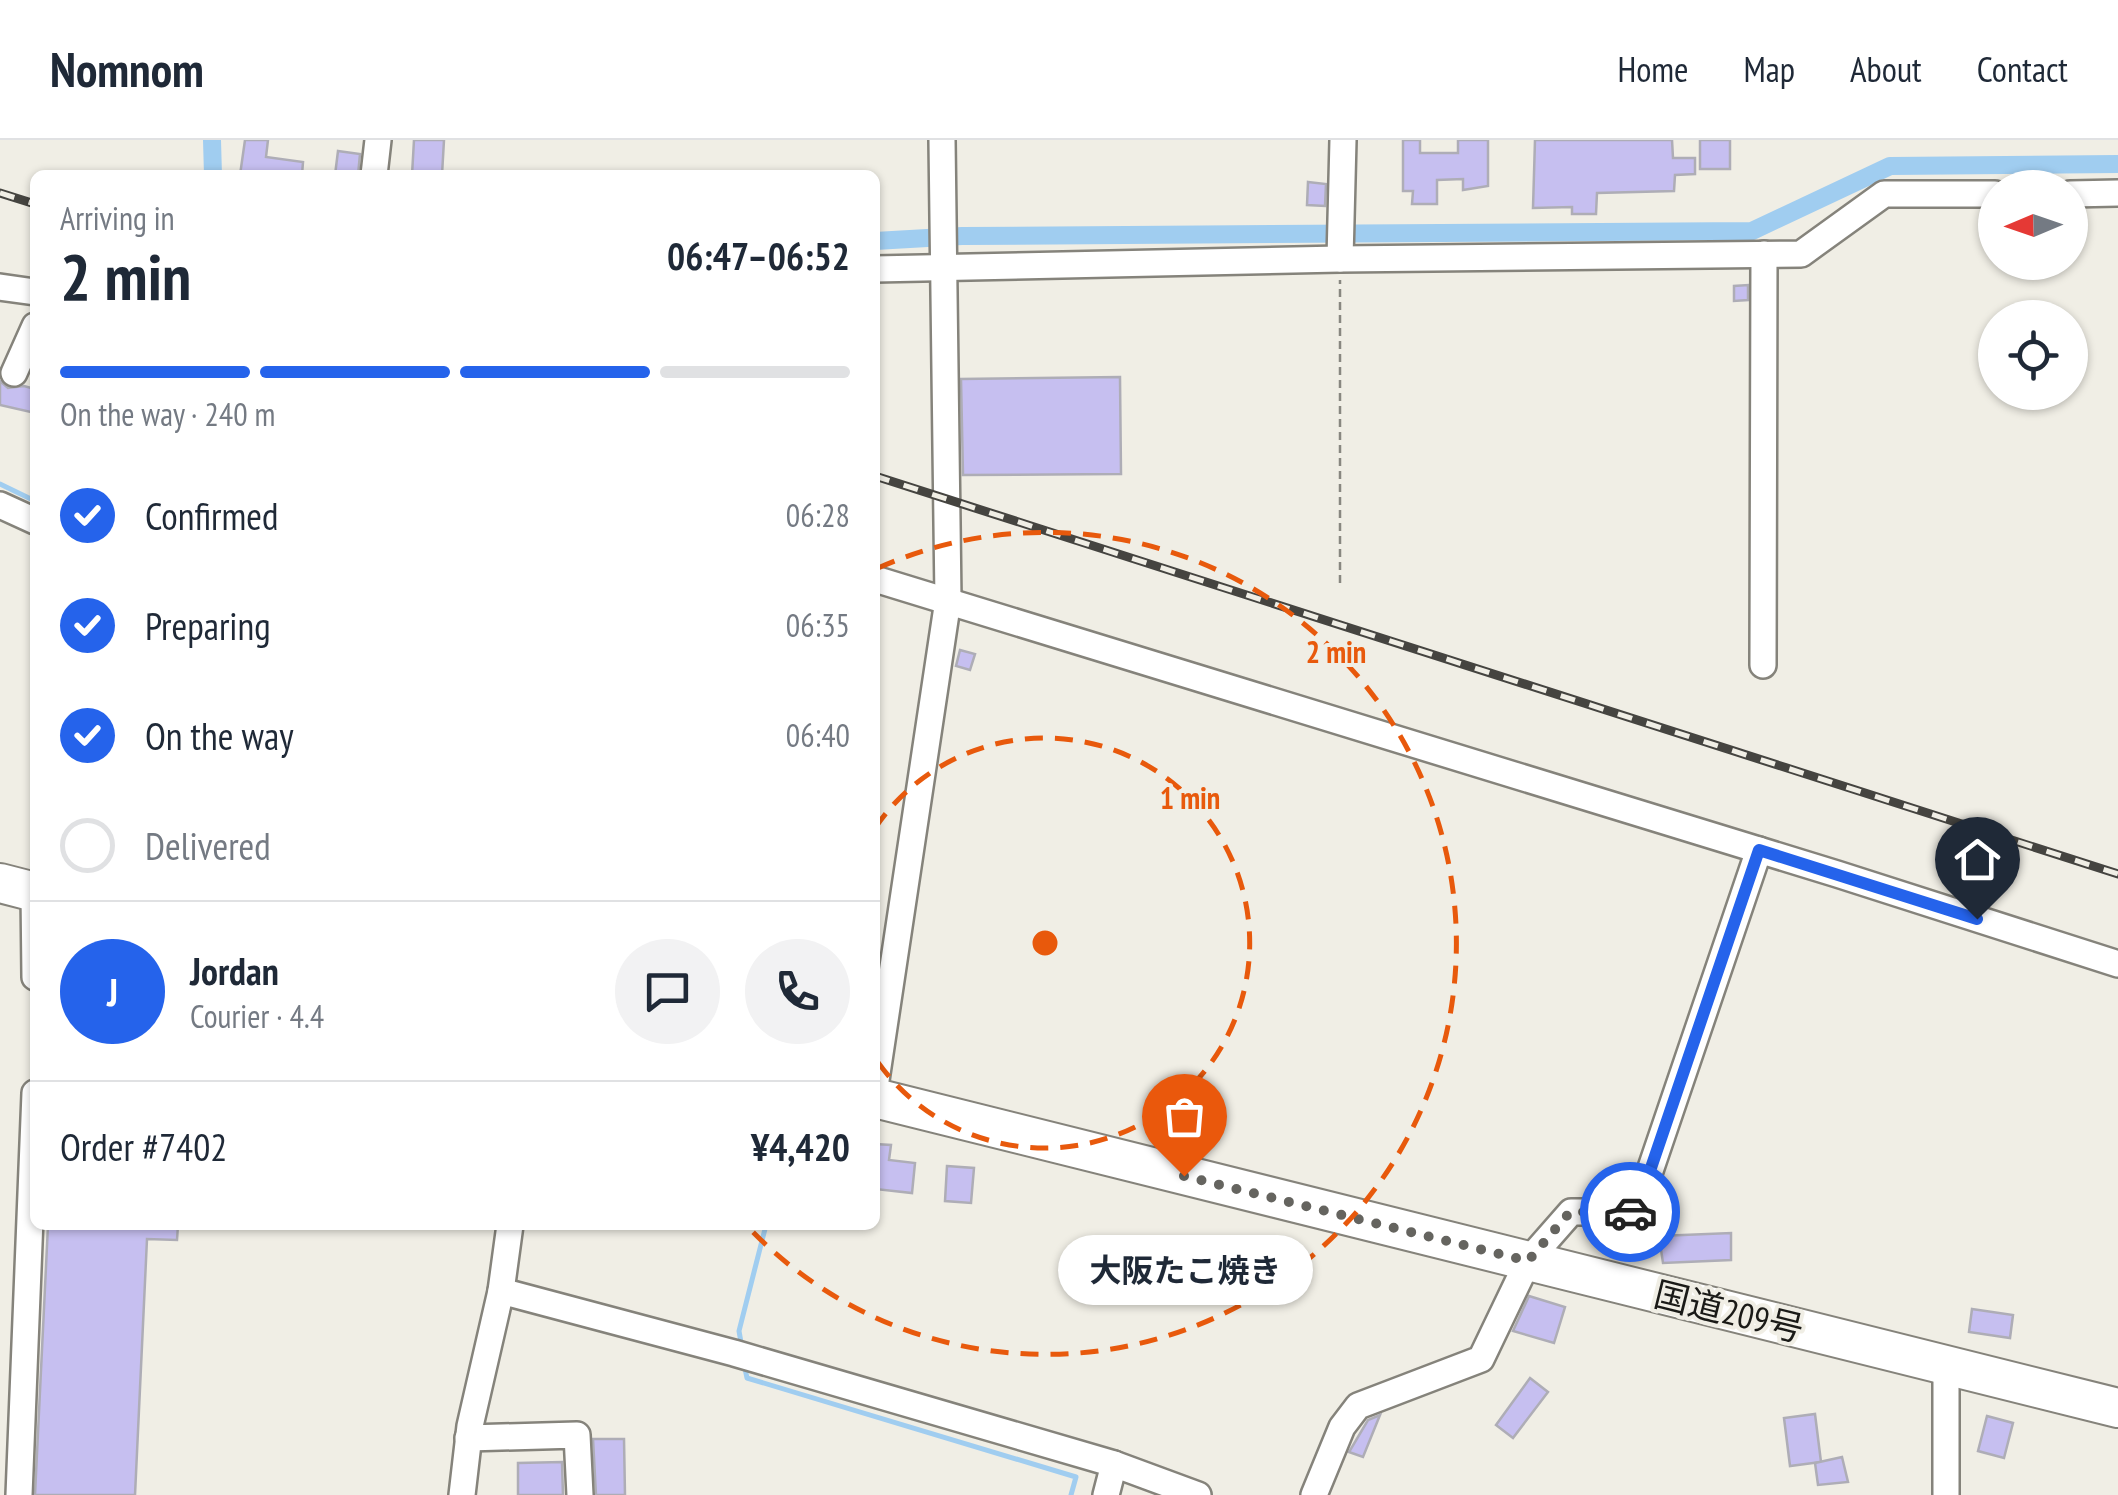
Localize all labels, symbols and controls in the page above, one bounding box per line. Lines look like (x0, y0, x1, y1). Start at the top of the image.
text: Nomnom (50, 38, 204, 100)
text: Home (1617, 46, 1689, 92)
text: Map (1744, 46, 1795, 92)
text: About (1850, 46, 1922, 92)
text: Contact (1977, 46, 2068, 92)
north arrow (1978, 170, 2088, 280)
map controls (1978, 170, 2088, 410)
text: Arriving in (60, 197, 175, 239)
text: 06:47–06:52 (667, 231, 850, 280)
text: 2 min (60, 234, 191, 318)
button: locate (1978, 300, 2088, 410)
text: On the way · 240 m (60, 393, 275, 435)
icon: check (60, 488, 115, 543)
text: Confirmed (145, 491, 278, 540)
text: 06:28 (786, 494, 850, 536)
icon: check (60, 598, 115, 653)
text: Preparing (145, 601, 271, 650)
text: 06:35 (786, 604, 850, 646)
text: 2 min (1306, 632, 1366, 671)
icon: check (60, 708, 115, 763)
text: On the way (145, 711, 293, 760)
text: 06:40 (786, 714, 850, 756)
text: 1 min (1160, 778, 1220, 817)
pin (1935, 817, 2020, 920)
text: Delivered (145, 821, 271, 870)
icon: home (1950, 832, 2005, 887)
centre of rings (1027, 925, 1063, 961)
button: chat (615, 939, 720, 1044)
button: phone (745, 939, 850, 1044)
text: Jordan (190, 946, 279, 995)
text: J (107, 967, 118, 1016)
text: Courier · 4.4 (190, 995, 324, 1037)
pin (1142, 1074, 1227, 1177)
icon: bag (1157, 1089, 1212, 1144)
text: Order #7402 (60, 1122, 227, 1171)
text: ¥4,420 (751, 1122, 850, 1171)
courier (1580, 1162, 1680, 1262)
icon: car (1603, 1185, 1658, 1240)
callout: 大阪たこ焼き (1056, 1236, 1312, 1306)
text: 大阪たこ焼き (1089, 1249, 1282, 1291)
street label: 国道209号 (1650, 1270, 1808, 1352)

